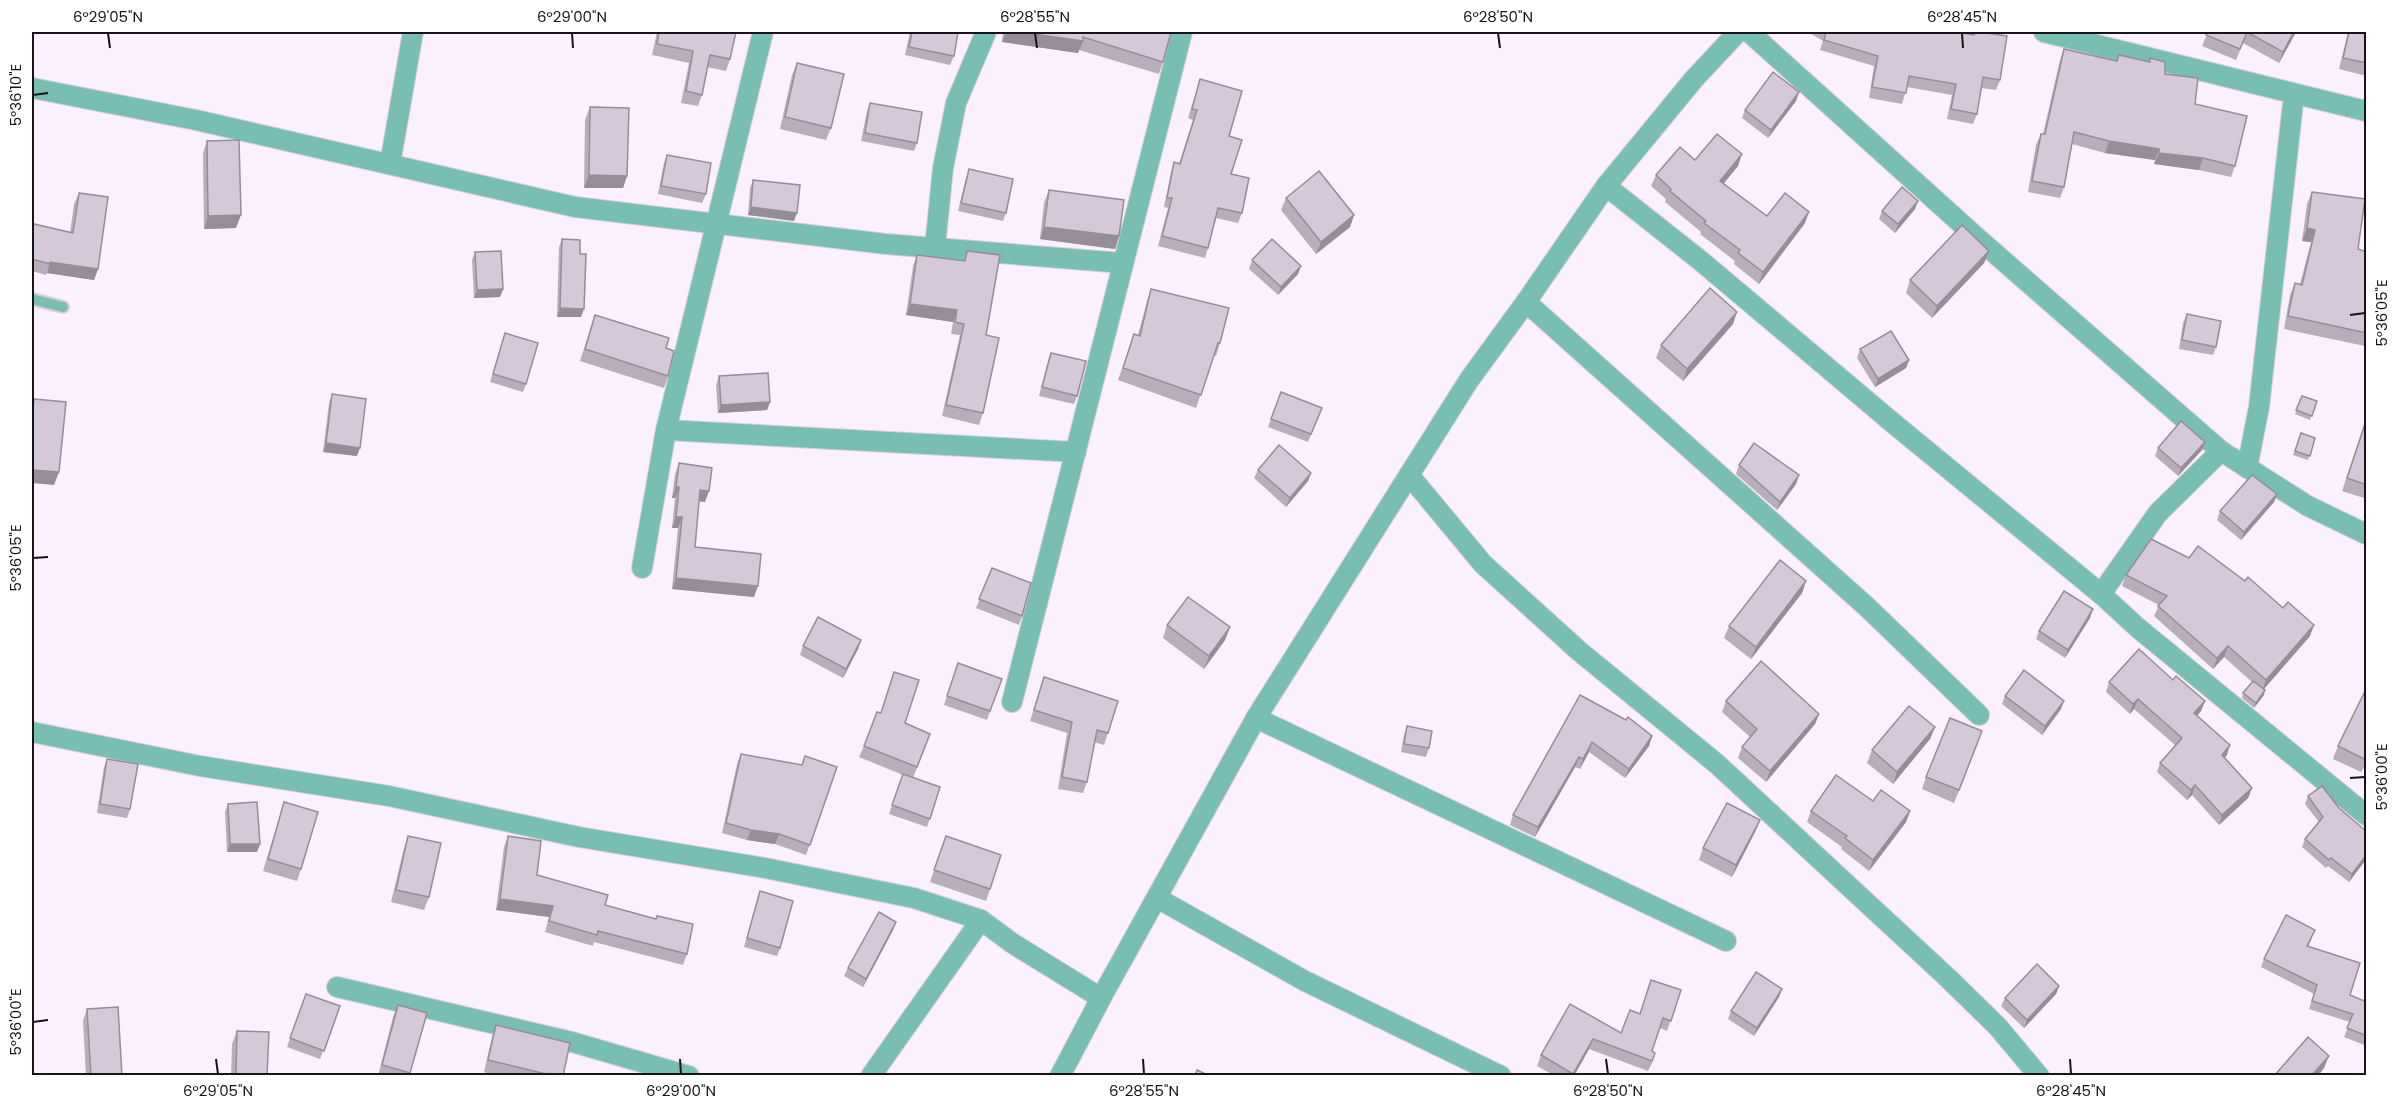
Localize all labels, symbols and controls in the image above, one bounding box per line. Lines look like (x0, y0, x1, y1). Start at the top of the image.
text: 6°29'05"N (73, 6, 143, 27)
text: 6°29'00"N (537, 6, 607, 27)
text: 6°28'55"N (1000, 6, 1070, 27)
text: 6°28'50"N (1463, 6, 1533, 27)
text: 6°28'45"N (1927, 6, 1997, 27)
text: 5°36'10"E (5, 64, 26, 126)
text: 5°36'05"E (2371, 279, 2392, 347)
text: 5°36'05"E (5, 524, 26, 592)
text: 5°36'00"E (2371, 743, 2392, 811)
text: 5°36'00"E (5, 988, 26, 1056)
text: 6°29'05"N (183, 1080, 253, 1101)
text: 6°29'00"N (646, 1080, 716, 1101)
text: 6°28'55"N (1109, 1080, 1179, 1101)
text: 6°28'50"N (1573, 1080, 1643, 1101)
text: 6°28'45"N (2036, 1080, 2106, 1101)

